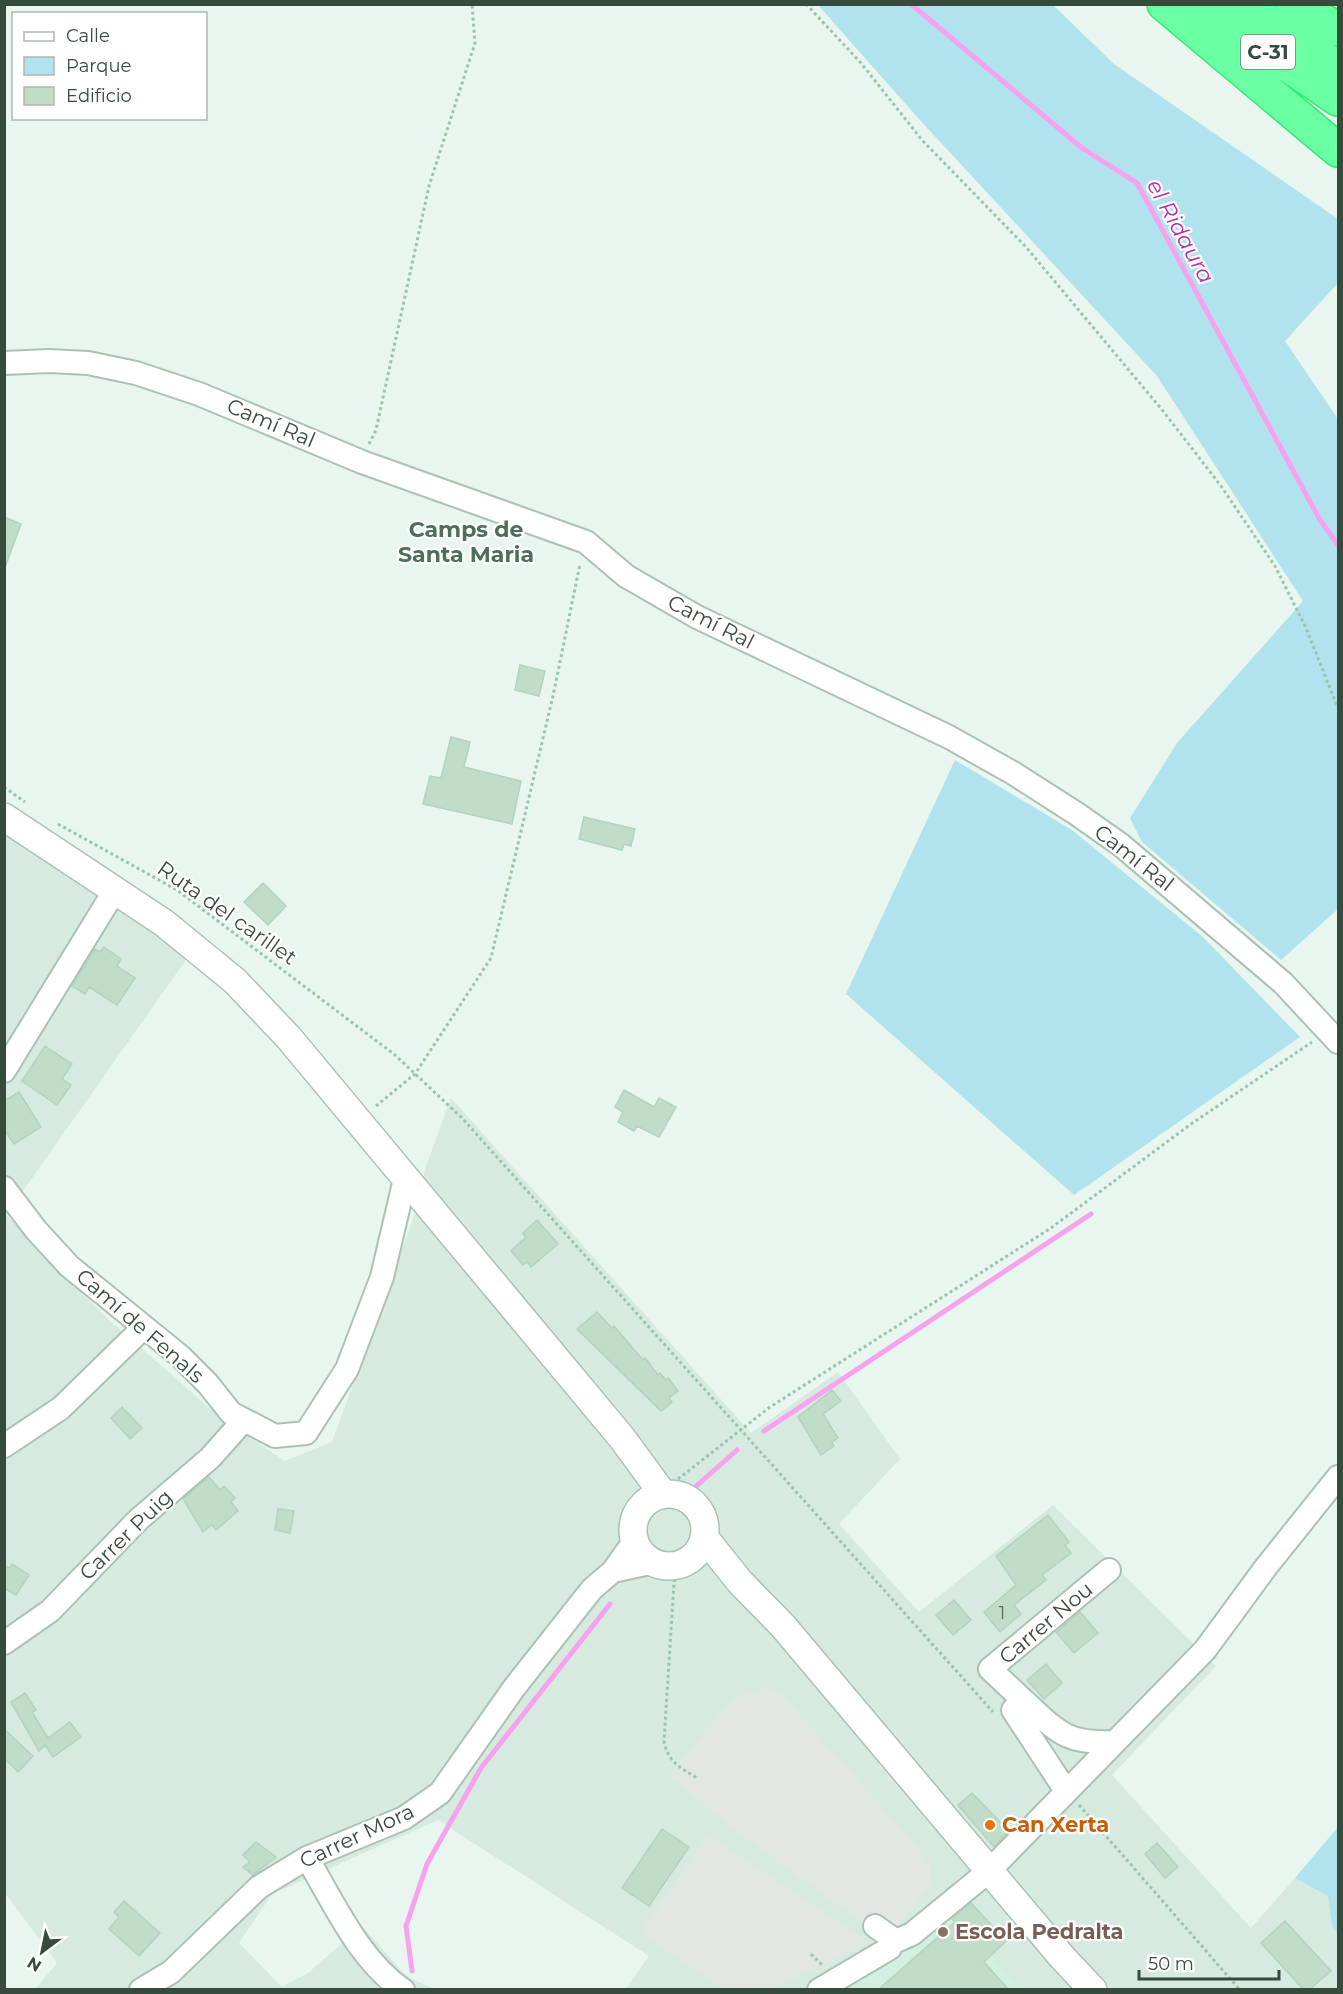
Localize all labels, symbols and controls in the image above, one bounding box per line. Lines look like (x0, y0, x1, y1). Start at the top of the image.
legend (12, 12, 207, 120)
text: Calle (66, 25, 110, 47)
road number: C-31 (1241, 35, 1295, 69)
text: Parque (66, 55, 132, 77)
text: Edificio (66, 85, 132, 107)
water label: el Ridaura (1141, 174, 1220, 288)
street label: Camí Ral (223, 393, 319, 452)
district label: Camps de Santa Maria (398, 516, 534, 568)
street label: Camí Ral (664, 589, 759, 654)
street label: Camí Ral (1090, 819, 1179, 896)
street label: Ruta del carillet (153, 855, 302, 970)
street label: Camí de Fenals (71, 1263, 209, 1388)
street label: Carrer Puig (74, 1484, 177, 1585)
street label: Carrer Nou (994, 1576, 1098, 1669)
house number: 1 (999, 1602, 1005, 1624)
street label: Carrer Mora (296, 1798, 418, 1873)
place label: Can Xerta (1002, 1812, 1109, 1837)
marker: Can Xerta (983, 1818, 997, 1832)
place label: Escola Pedralta (955, 1919, 1124, 1944)
north arrow (12, 1922, 72, 1982)
marker: Escola Pedralta (936, 1925, 950, 1939)
scale bar (1139, 1943, 1278, 1981)
text: N (24, 1953, 45, 1976)
text: 50 m (1148, 1953, 1194, 1975)

